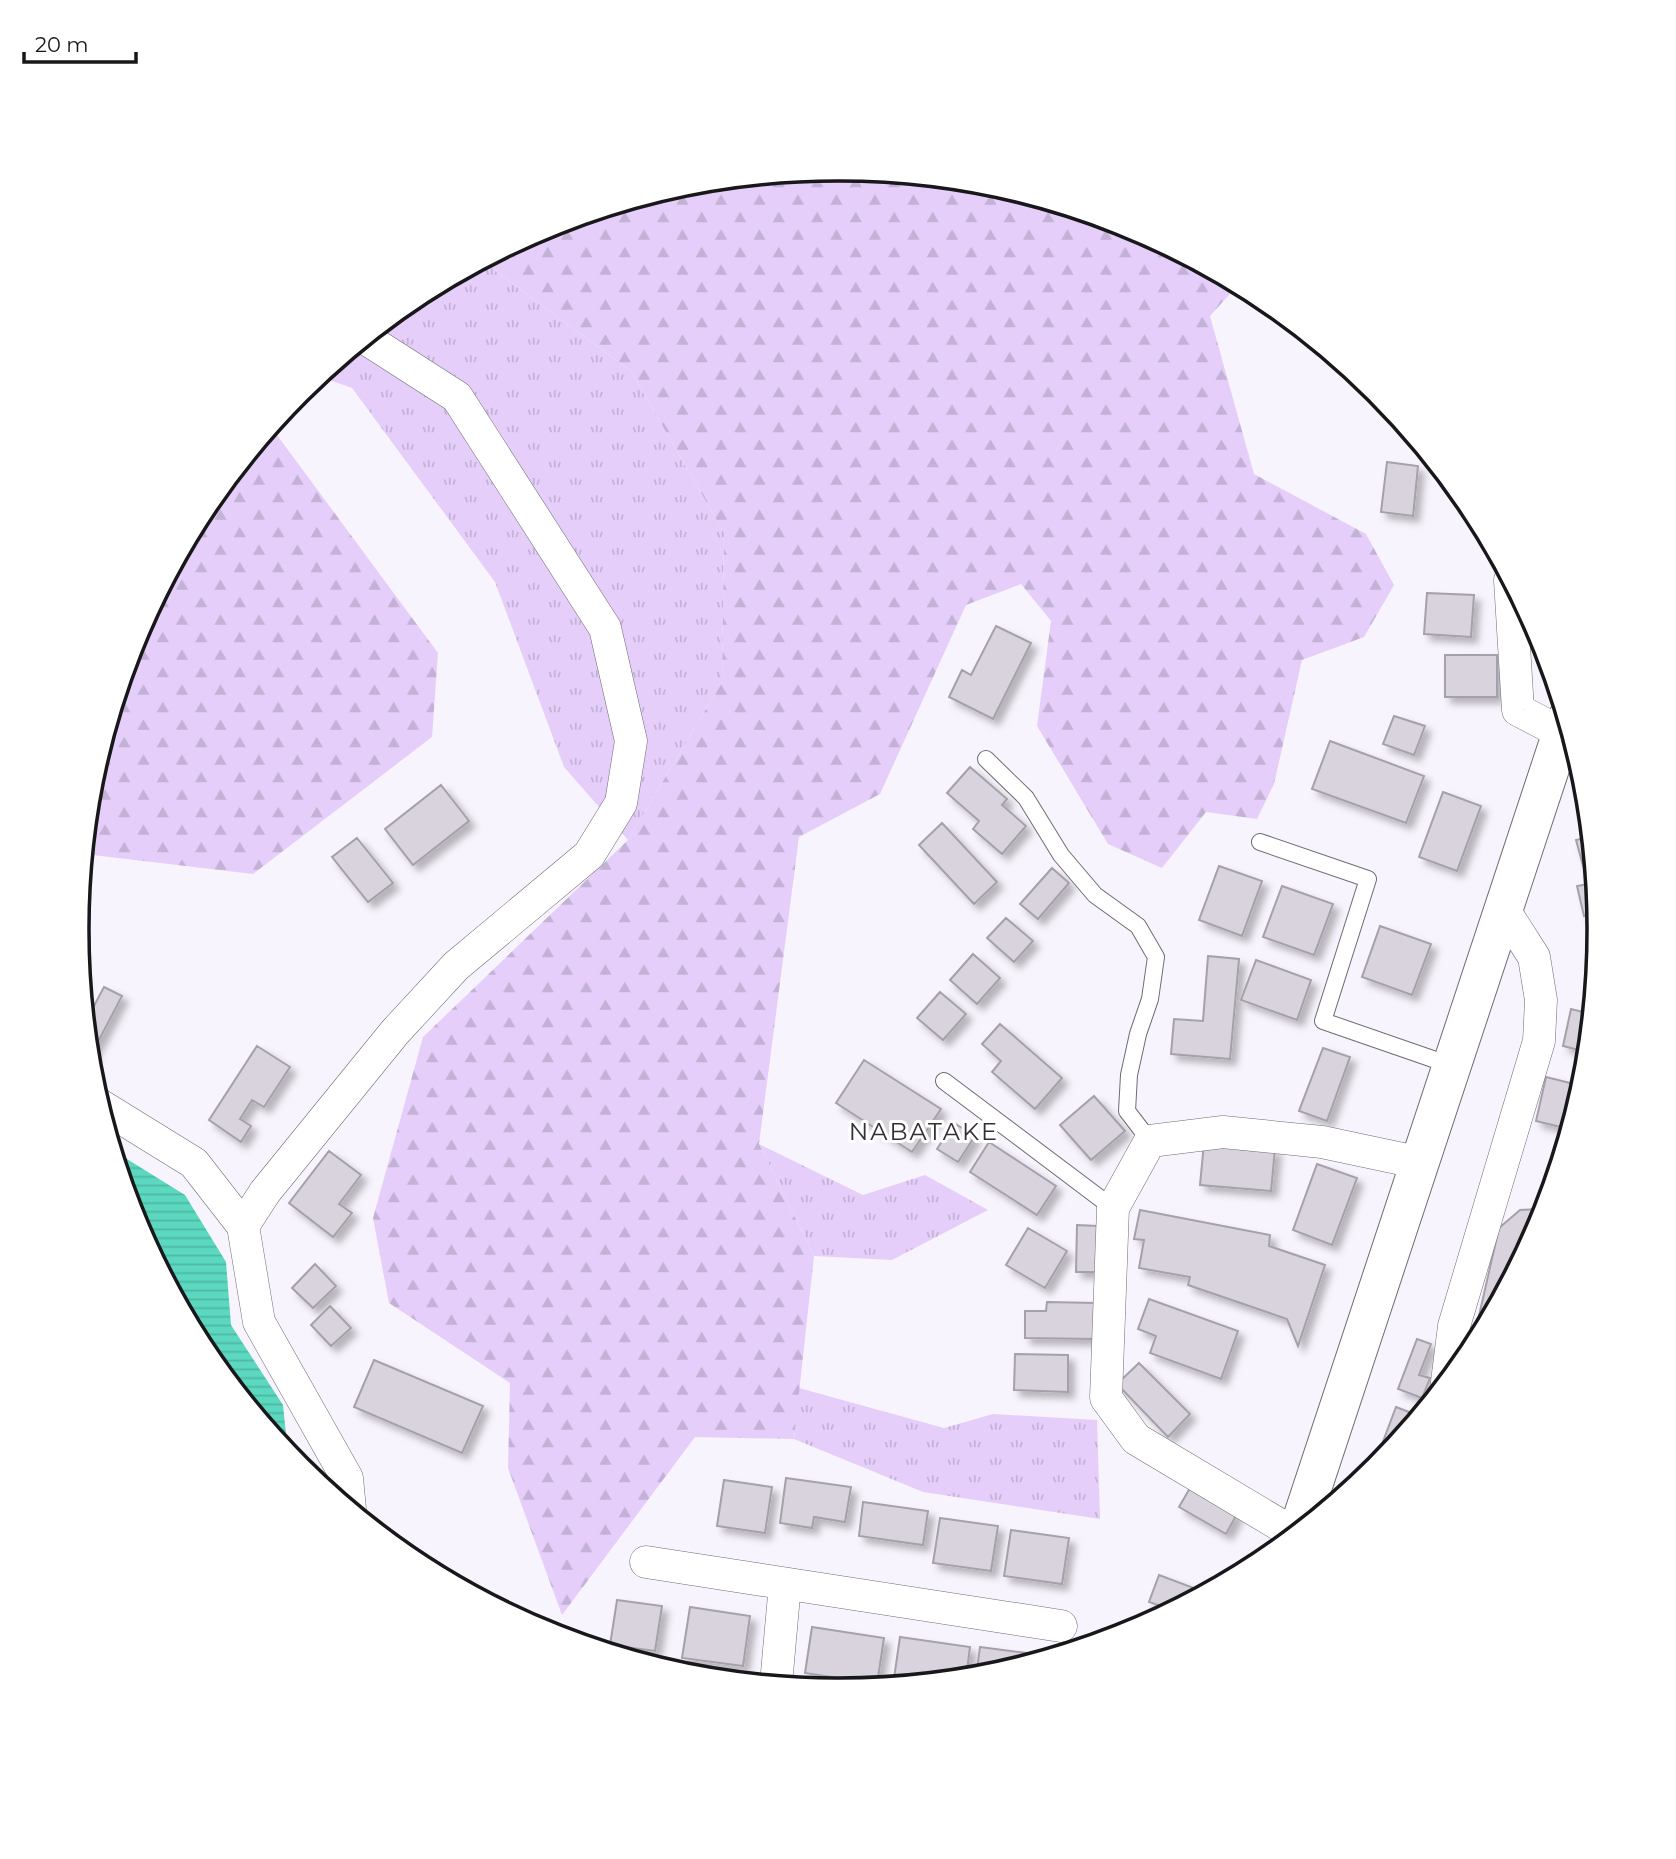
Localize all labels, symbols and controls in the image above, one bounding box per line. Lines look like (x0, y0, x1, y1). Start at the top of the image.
scale bar (24, 21, 136, 65)
text: 20 m (35, 32, 89, 57)
district label: NABATAKE (849, 1117, 999, 1146)

